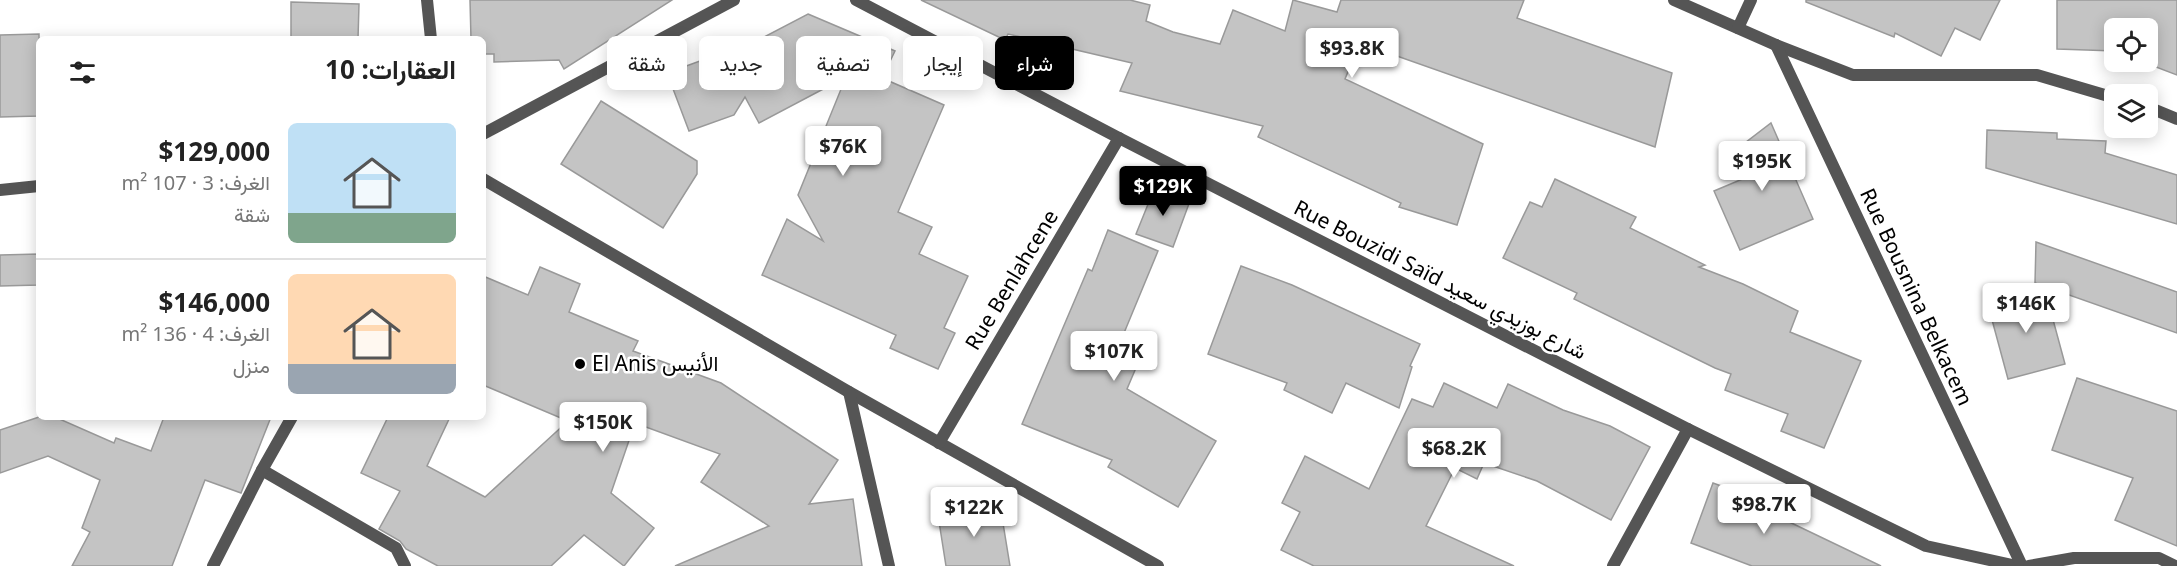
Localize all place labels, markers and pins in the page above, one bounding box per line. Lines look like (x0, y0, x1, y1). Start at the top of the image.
pin: $93.8K (1303, 28, 1401, 79)
pin: $76K (807, 126, 879, 177)
pin: $195K (1720, 141, 1804, 192)
pin: $129K (1121, 166, 1205, 217)
pin: $146K (1984, 283, 2068, 334)
pin: $107K (1072, 331, 1156, 382)
place label: El Anis الأنيس (592, 349, 718, 377)
marker: El Anis الأنيس (573, 357, 587, 371)
pin: $150K (561, 402, 645, 453)
pin: $68.2K (1405, 428, 1503, 479)
pin: $98.7K (1715, 484, 1813, 535)
pin: $122K (932, 487, 1016, 538)

